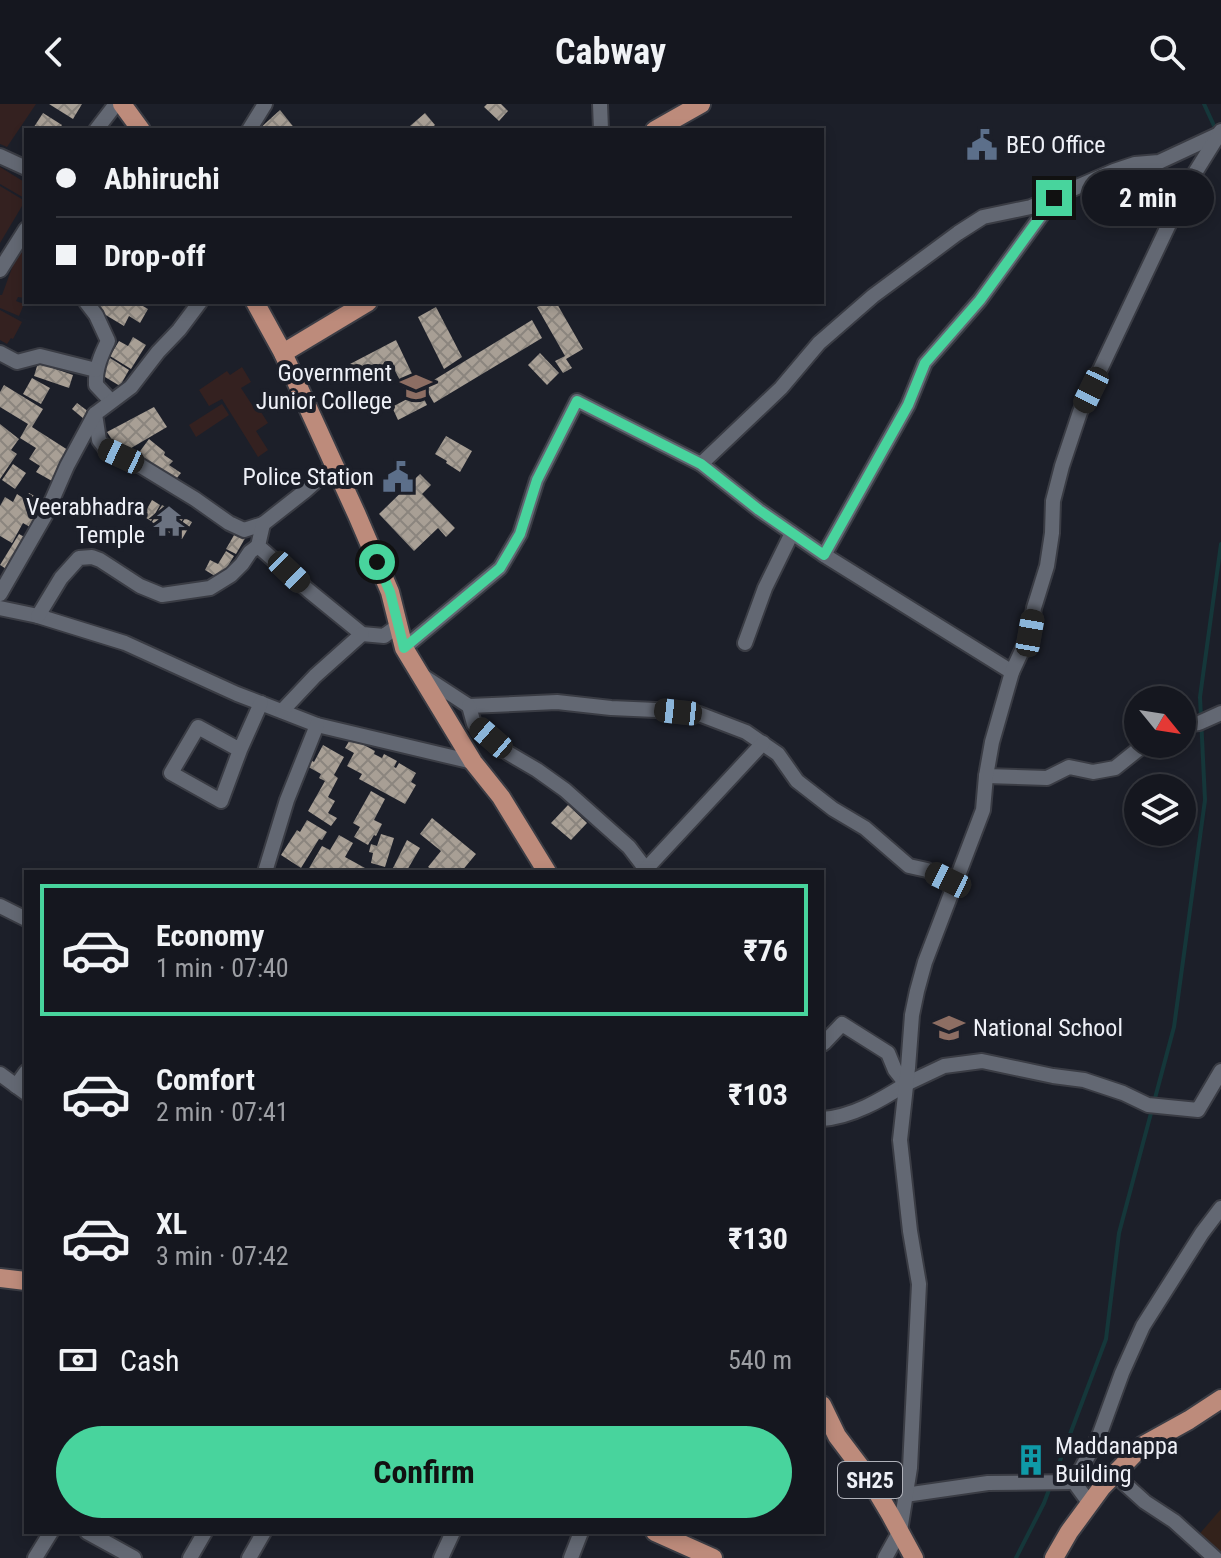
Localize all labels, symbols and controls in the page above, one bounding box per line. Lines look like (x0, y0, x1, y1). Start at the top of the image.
icon: back (32, 30, 76, 74)
icon: search (1145, 30, 1189, 74)
text: Cabway (555, 31, 666, 73)
public building icon: BEO Office (965, 128, 999, 162)
place label: BEO Office (1006, 131, 1106, 159)
text: Abhiruchi (104, 161, 220, 196)
callout: 2 min (1082, 170, 1214, 226)
route end (1036, 180, 1072, 216)
text: 2 min (1119, 183, 1177, 213)
text: Drop-off (104, 238, 206, 273)
place label: Government Junior College (256, 359, 392, 415)
car (1070, 363, 1112, 417)
school or university icon: Government Junior College (399, 370, 433, 404)
car (94, 435, 148, 477)
public building icon: Police Station (381, 460, 415, 494)
place label: Police Station (243, 463, 374, 491)
place label: Veerabhadra Temple (26, 493, 145, 549)
temple icon: Veerabhadra Temple (152, 504, 186, 538)
route start (359, 544, 395, 580)
car (263, 547, 315, 597)
car (1014, 607, 1046, 659)
north arrow (1124, 686, 1196, 758)
map controls (1124, 686, 1196, 846)
car (653, 698, 703, 726)
car (465, 713, 517, 763)
button: layers (1124, 774, 1196, 846)
car (921, 859, 975, 901)
icon: car (60, 914, 132, 986)
text: Economy (156, 918, 264, 953)
text: ₹76 (743, 933, 788, 968)
text: 1 min · 07:40 (156, 953, 289, 983)
school or university icon: National School (932, 1011, 966, 1045)
place label: National School (973, 1014, 1123, 1042)
icon: car (60, 1058, 132, 1130)
text: Comfort (156, 1062, 255, 1097)
text: ₹103 (728, 1077, 788, 1112)
text: 2 min · 07:41 (156, 1097, 289, 1127)
icon: car (60, 1202, 132, 1274)
text: XL (156, 1206, 187, 1241)
text: ₹130 (728, 1221, 788, 1256)
text: 3 min · 07:42 (156, 1241, 289, 1271)
icon: cash (56, 1338, 100, 1382)
text: Cash (120, 1343, 180, 1378)
text: 540 m (728, 1345, 792, 1375)
button: Confirm (56, 1426, 792, 1518)
place label: Maddanappa Building (1055, 1432, 1178, 1488)
building icon: Maddanappa Building (1014, 1443, 1048, 1477)
road number: SH25 (838, 1462, 902, 1498)

